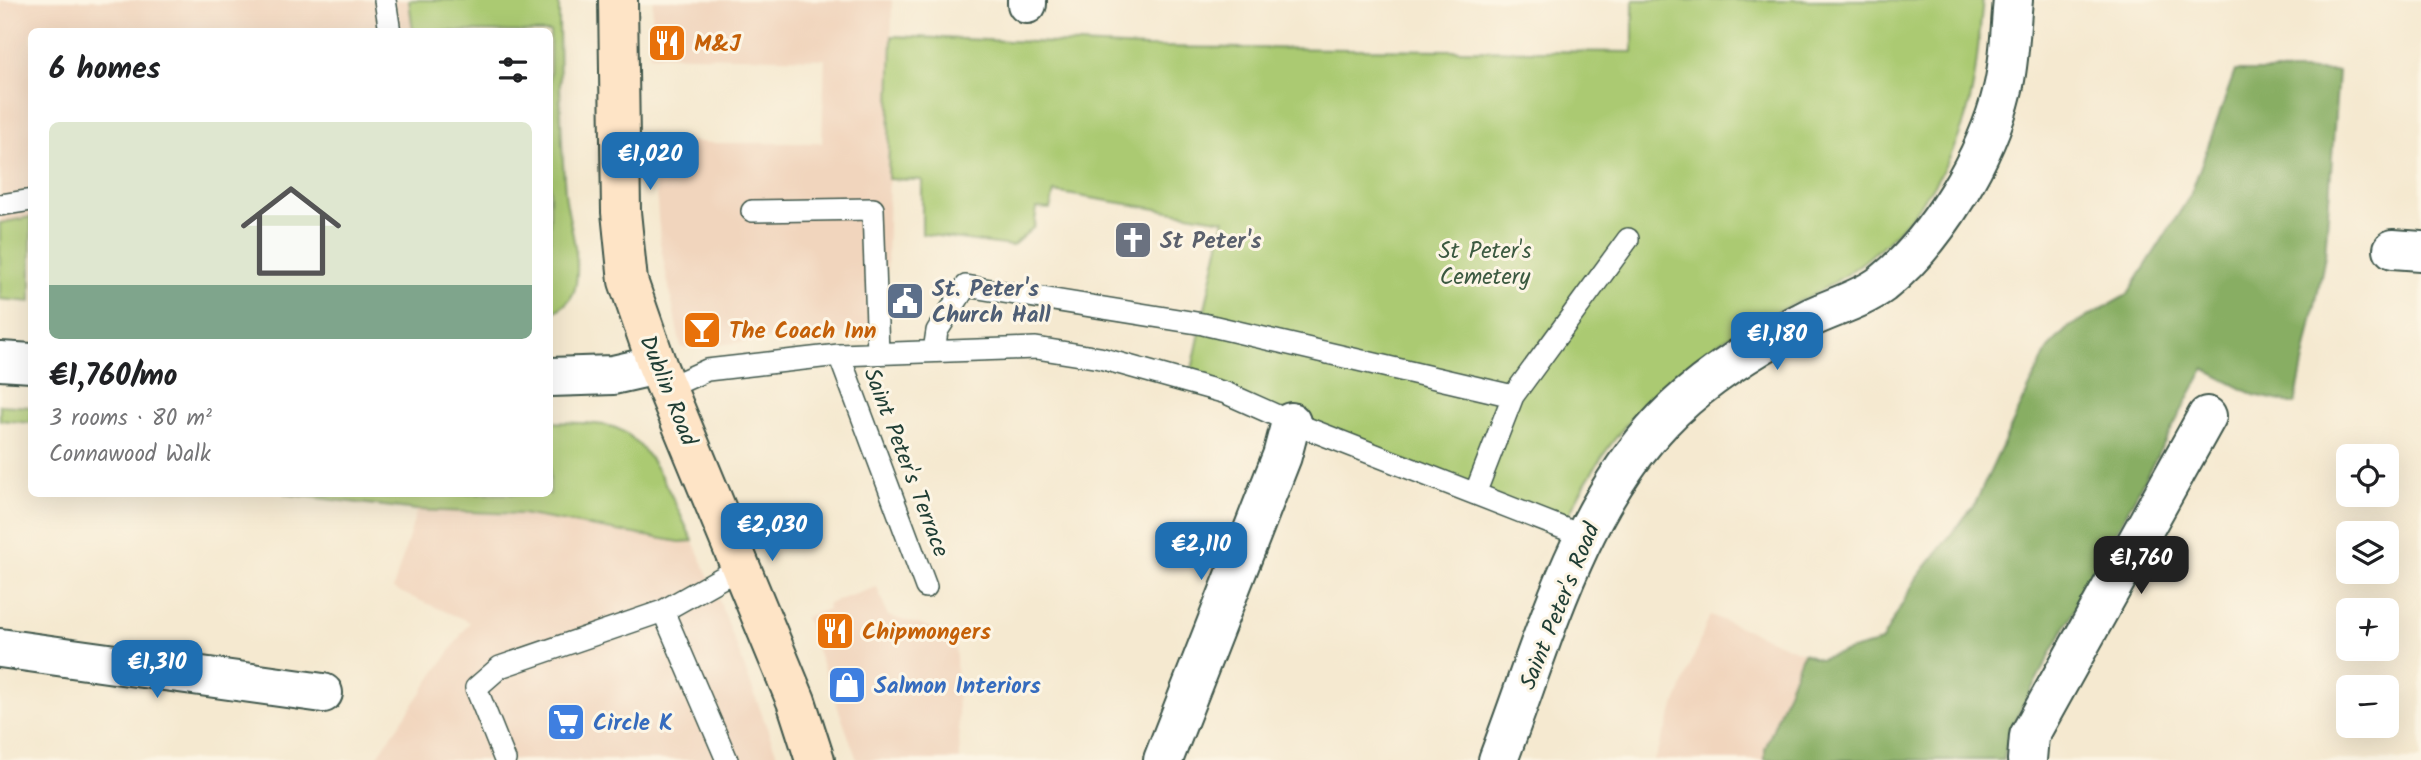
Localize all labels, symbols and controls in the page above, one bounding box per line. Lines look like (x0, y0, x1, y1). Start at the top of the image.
restaurant icon: M&J (646, 22, 688, 64)
place label: M&J (694, 27, 741, 63)
text: 6 homes (49, 46, 161, 94)
icon: filters (494, 51, 532, 89)
pin: €1,020 (593, 132, 707, 192)
text: €1,020 (618, 137, 682, 173)
icon: home (228, 168, 354, 294)
church icon: St Peter's (1112, 219, 1154, 261)
place label: St Peter's (1160, 224, 1262, 260)
park label: St Peter's Cemetery (1438, 234, 1532, 296)
place label: St. Peter's Church Hall (932, 272, 1052, 334)
public building icon: St. Peter's Church Hall (884, 280, 926, 322)
bar icon: The Coach Inn (681, 309, 723, 351)
pin: €1,180 (1720, 312, 1834, 372)
place label: The Coach Inn (729, 314, 877, 350)
text: €1,180 (1747, 317, 1807, 353)
street label: Dublin Road (629, 330, 706, 452)
text: €1,760/mo (49, 353, 177, 401)
street label: Saint Peter's Terrace (852, 363, 958, 563)
text: 3 rooms · 80 m² (49, 401, 212, 437)
text: Connawood Walk (49, 437, 211, 473)
map controls (2336, 444, 2399, 738)
button: locate (2336, 444, 2399, 507)
pin: €2,030 (715, 504, 829, 563)
text: €2,030 (737, 508, 807, 544)
street label: Saint Peter's Road (1511, 517, 1611, 696)
button: layers (2336, 521, 2399, 584)
pin: €2,110 (1144, 522, 1258, 582)
text: €2,110 (1171, 527, 1231, 563)
pin: €1,760 (2084, 536, 2198, 596)
text: €1,760 (2110, 541, 2172, 577)
button: + (2336, 598, 2399, 661)
restaurant icon: Chipmongers (814, 610, 856, 652)
place label: Chipmongers (862, 615, 991, 651)
pin: €1,310 (100, 640, 214, 700)
text: €1,310 (128, 645, 186, 681)
shop icon: Salmon Interiors (826, 664, 868, 706)
place label: Salmon Interiors (874, 669, 1041, 705)
button: − (2336, 675, 2399, 738)
supermarket icon: Circle K (545, 701, 587, 743)
place label: Circle K (593, 706, 673, 742)

